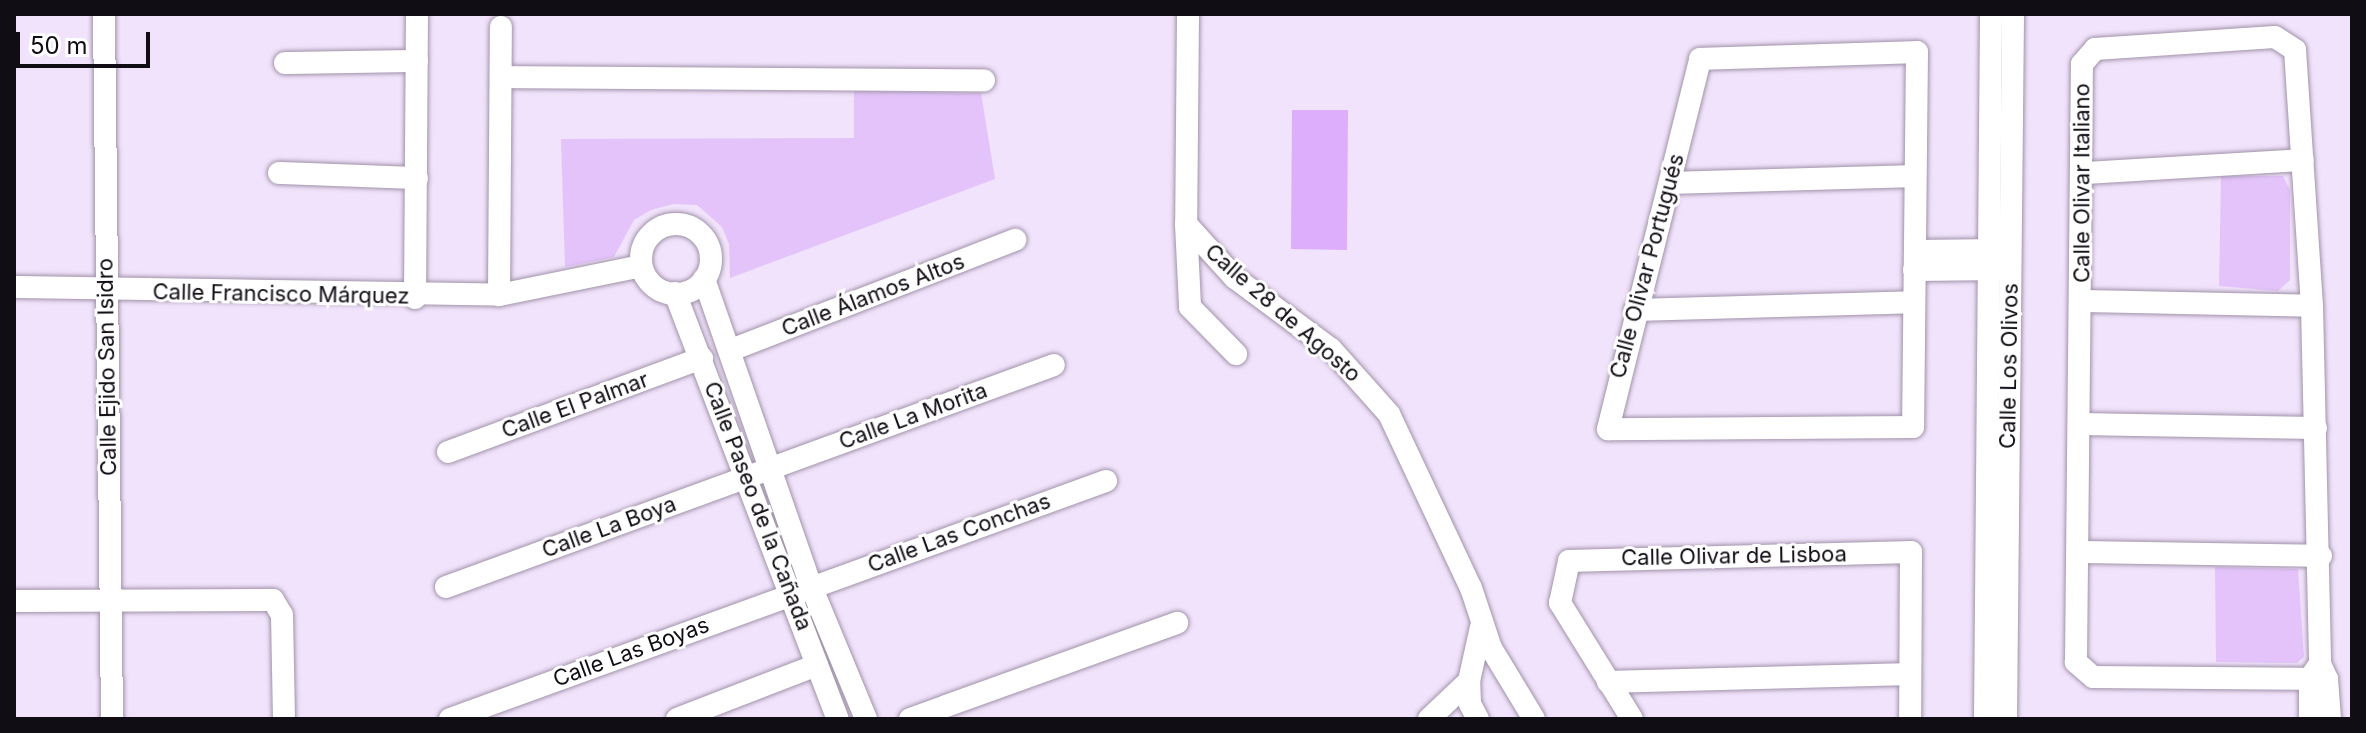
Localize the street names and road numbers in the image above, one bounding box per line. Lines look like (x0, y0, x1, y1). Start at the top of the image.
street label: Calle Olivar Italiano (2069, 83, 2095, 283)
street label: Calle Olivar Portugués (1604, 151, 1690, 381)
street label: Calle 28 de Agosto (1200, 238, 1366, 388)
street label: Calle Álamos Altos (778, 248, 968, 342)
street label: Calle Ejido San Isidro (92, 258, 122, 476)
street label: Calle Francisco Márquez (152, 279, 410, 309)
street label: Calle Los Olivos (1994, 283, 2024, 449)
street label: Calle El Palmar (498, 366, 652, 444)
street label: Calle La Morita (835, 377, 991, 455)
street label: Calle Paseo de la Cañada (698, 378, 818, 634)
street label: Calle Las Conchas (864, 488, 1054, 578)
street label: Calle La Boya (538, 491, 680, 563)
street label: Calle Olivar de Lisboa (1621, 541, 1847, 571)
street label: Calle Las Boyas (549, 612, 713, 692)

